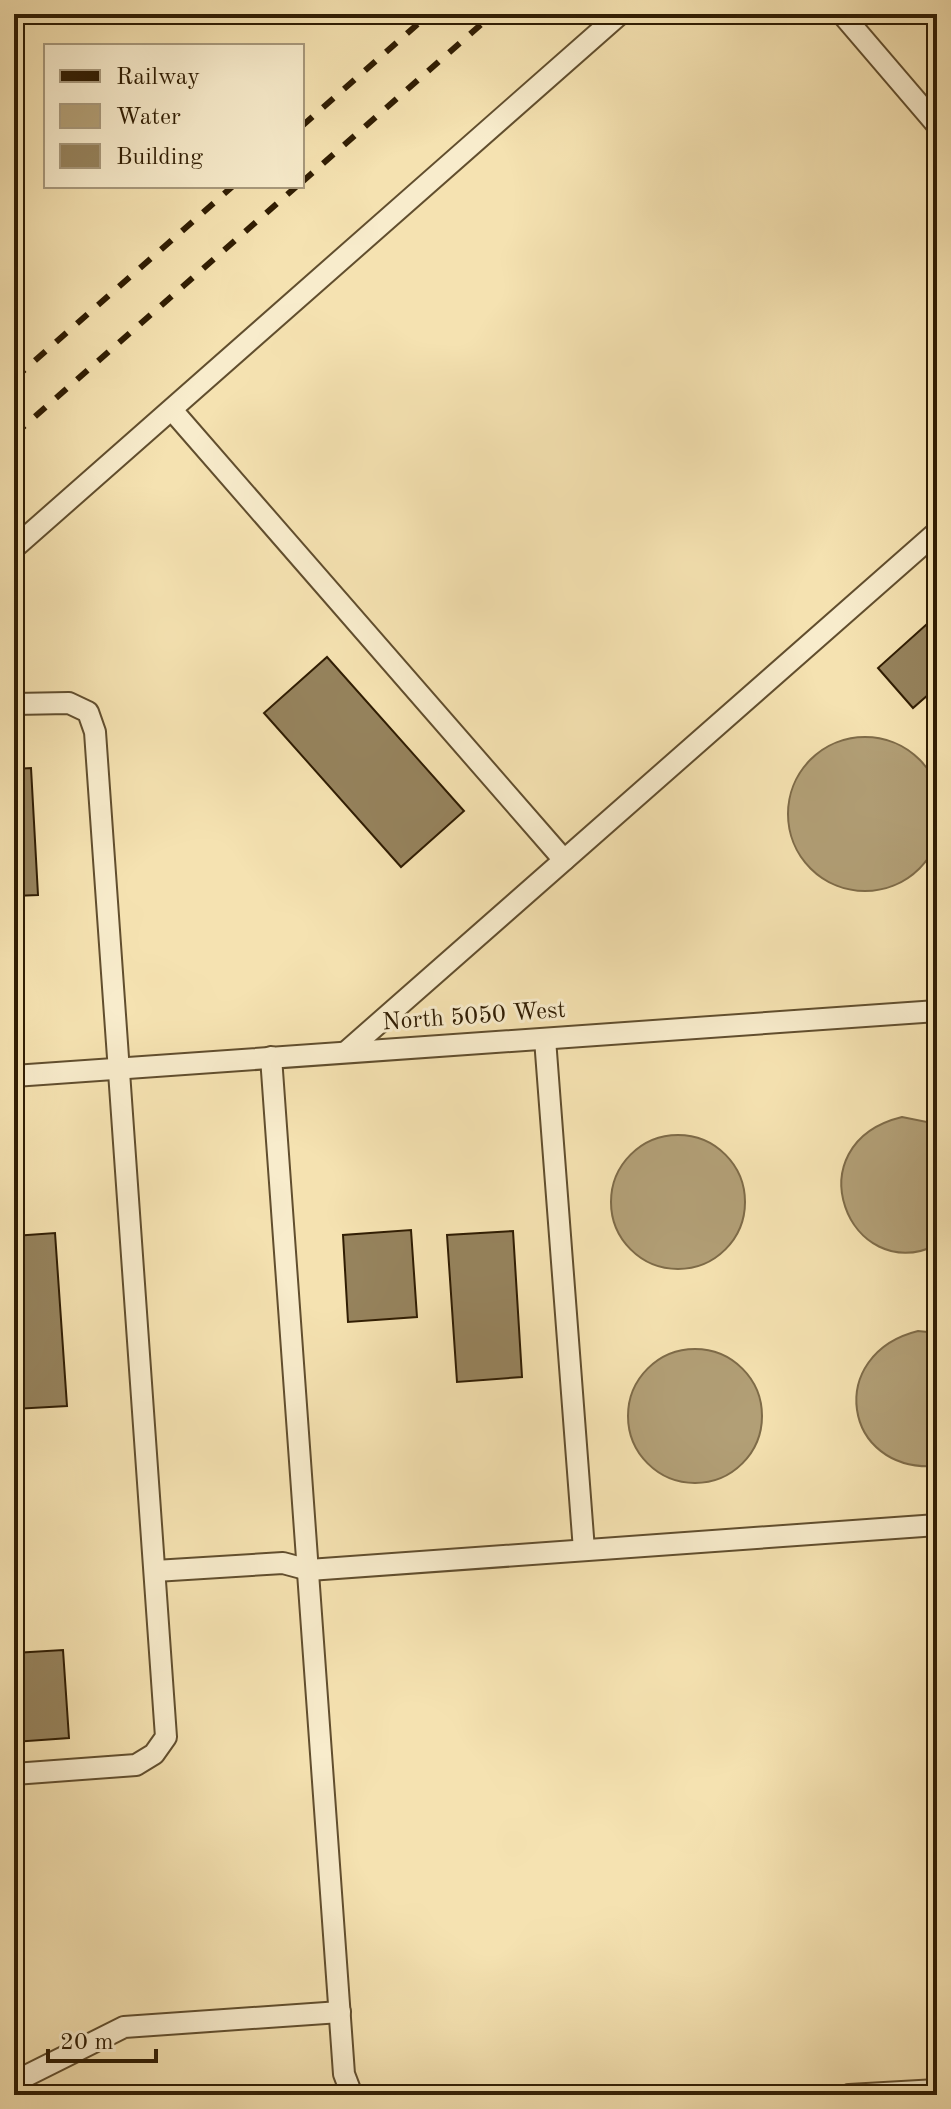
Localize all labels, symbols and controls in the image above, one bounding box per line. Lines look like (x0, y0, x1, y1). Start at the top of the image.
legend (44, 44, 304, 188)
text: Railway (116, 66, 200, 90)
text: Water (116, 106, 181, 130)
text: Building (116, 146, 203, 170)
street label: North 5050 West (381, 999, 567, 1035)
scale bar (48, 2013, 156, 2063)
text: 20 m (60, 2031, 114, 2055)

